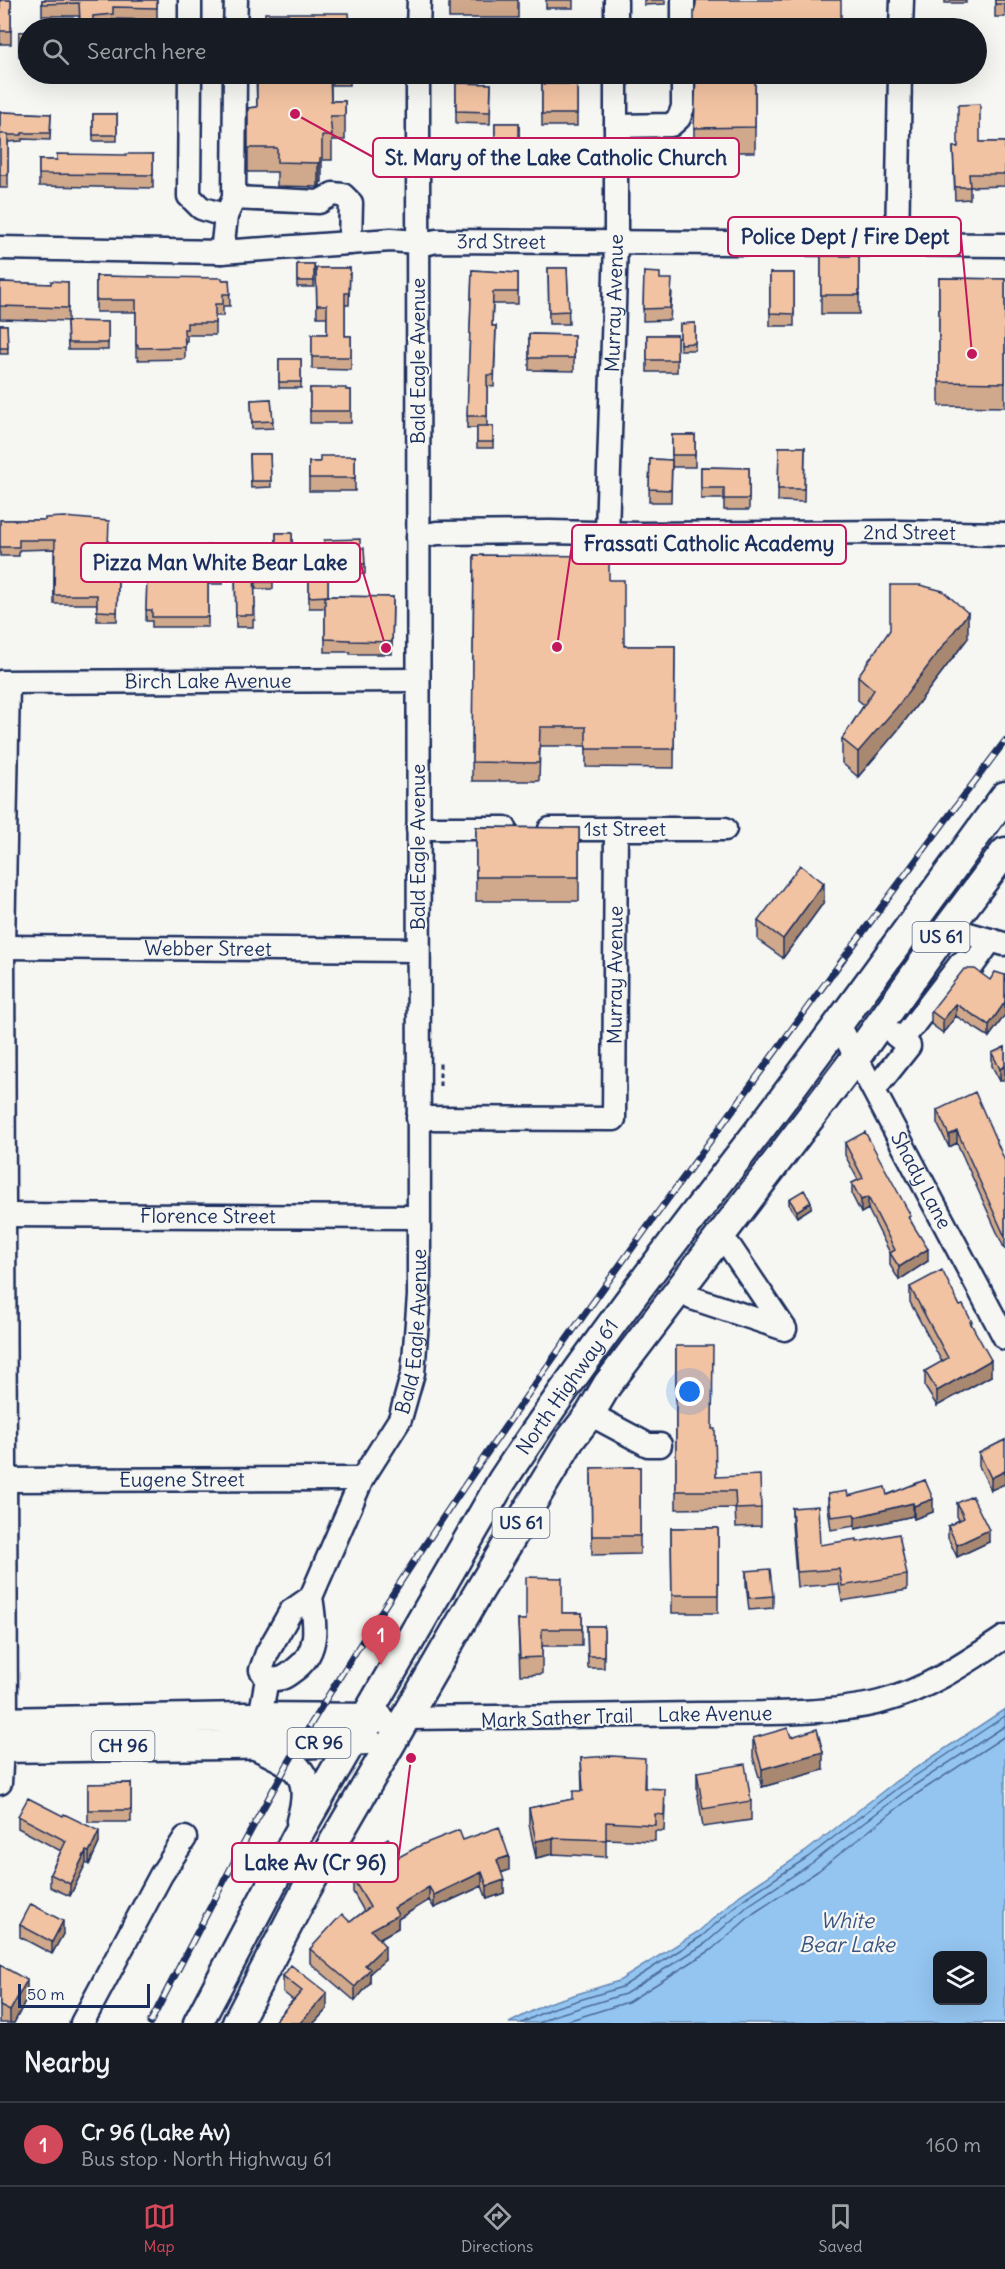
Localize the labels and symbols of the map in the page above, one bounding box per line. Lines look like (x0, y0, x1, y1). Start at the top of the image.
callout: St. Mary of the Lake Catholic Church (373, 138, 739, 177)
text: St. Mary of the Lake Catholic Church (385, 144, 727, 171)
callout: Police Dept / Fire Dept (728, 217, 961, 256)
text: Police Dept / Fire Dept (741, 223, 950, 250)
street label: 3rd Street (456, 228, 546, 254)
street label: Murray Avenue (599, 234, 628, 373)
street label: Bald Eagle Avenue (405, 278, 430, 444)
street label: 2nd Street (863, 519, 956, 545)
callout: Frassati Catholic Academy (572, 525, 846, 564)
text: Frassati Catholic Academy (584, 530, 834, 557)
callout: Pizza Man White Bear Lake (81, 543, 360, 582)
text: Pizza Man White Bear Lake (92, 549, 348, 576)
street label: Birch Lake Avenue (124, 668, 292, 693)
street label: Bald Eagle Avenue (405, 764, 430, 930)
street label: 1st Street (584, 816, 666, 841)
street label: Murray Avenue (602, 906, 627, 1044)
road number: US 61 (912, 922, 970, 952)
street label: Webber Street (144, 935, 272, 961)
street label: Shady Lane (886, 1127, 958, 1233)
street label: Florence Street (140, 1203, 276, 1228)
street label: Bald Eagle Avenue (389, 1249, 431, 1417)
street label: North Highway 61 (510, 1314, 623, 1459)
your location (675, 1377, 704, 1406)
street label: Eugene Street (119, 1466, 245, 1492)
road number: US 61 (492, 1508, 550, 1538)
pin: 1 (362, 1616, 400, 1665)
street label: Lake Avenue (657, 1700, 773, 1727)
street label: Mark Sather Trail (480, 1702, 634, 1733)
road number: CR 96 (288, 1728, 350, 1758)
road number: CH 96 (92, 1731, 154, 1761)
callout: Lake Av (Cr 96) (232, 1843, 398, 1882)
text: Lake Av (Cr 96) (244, 1849, 386, 1876)
water label: White Bear Lake (799, 1907, 897, 1958)
scale bar (18, 1981, 150, 2008)

